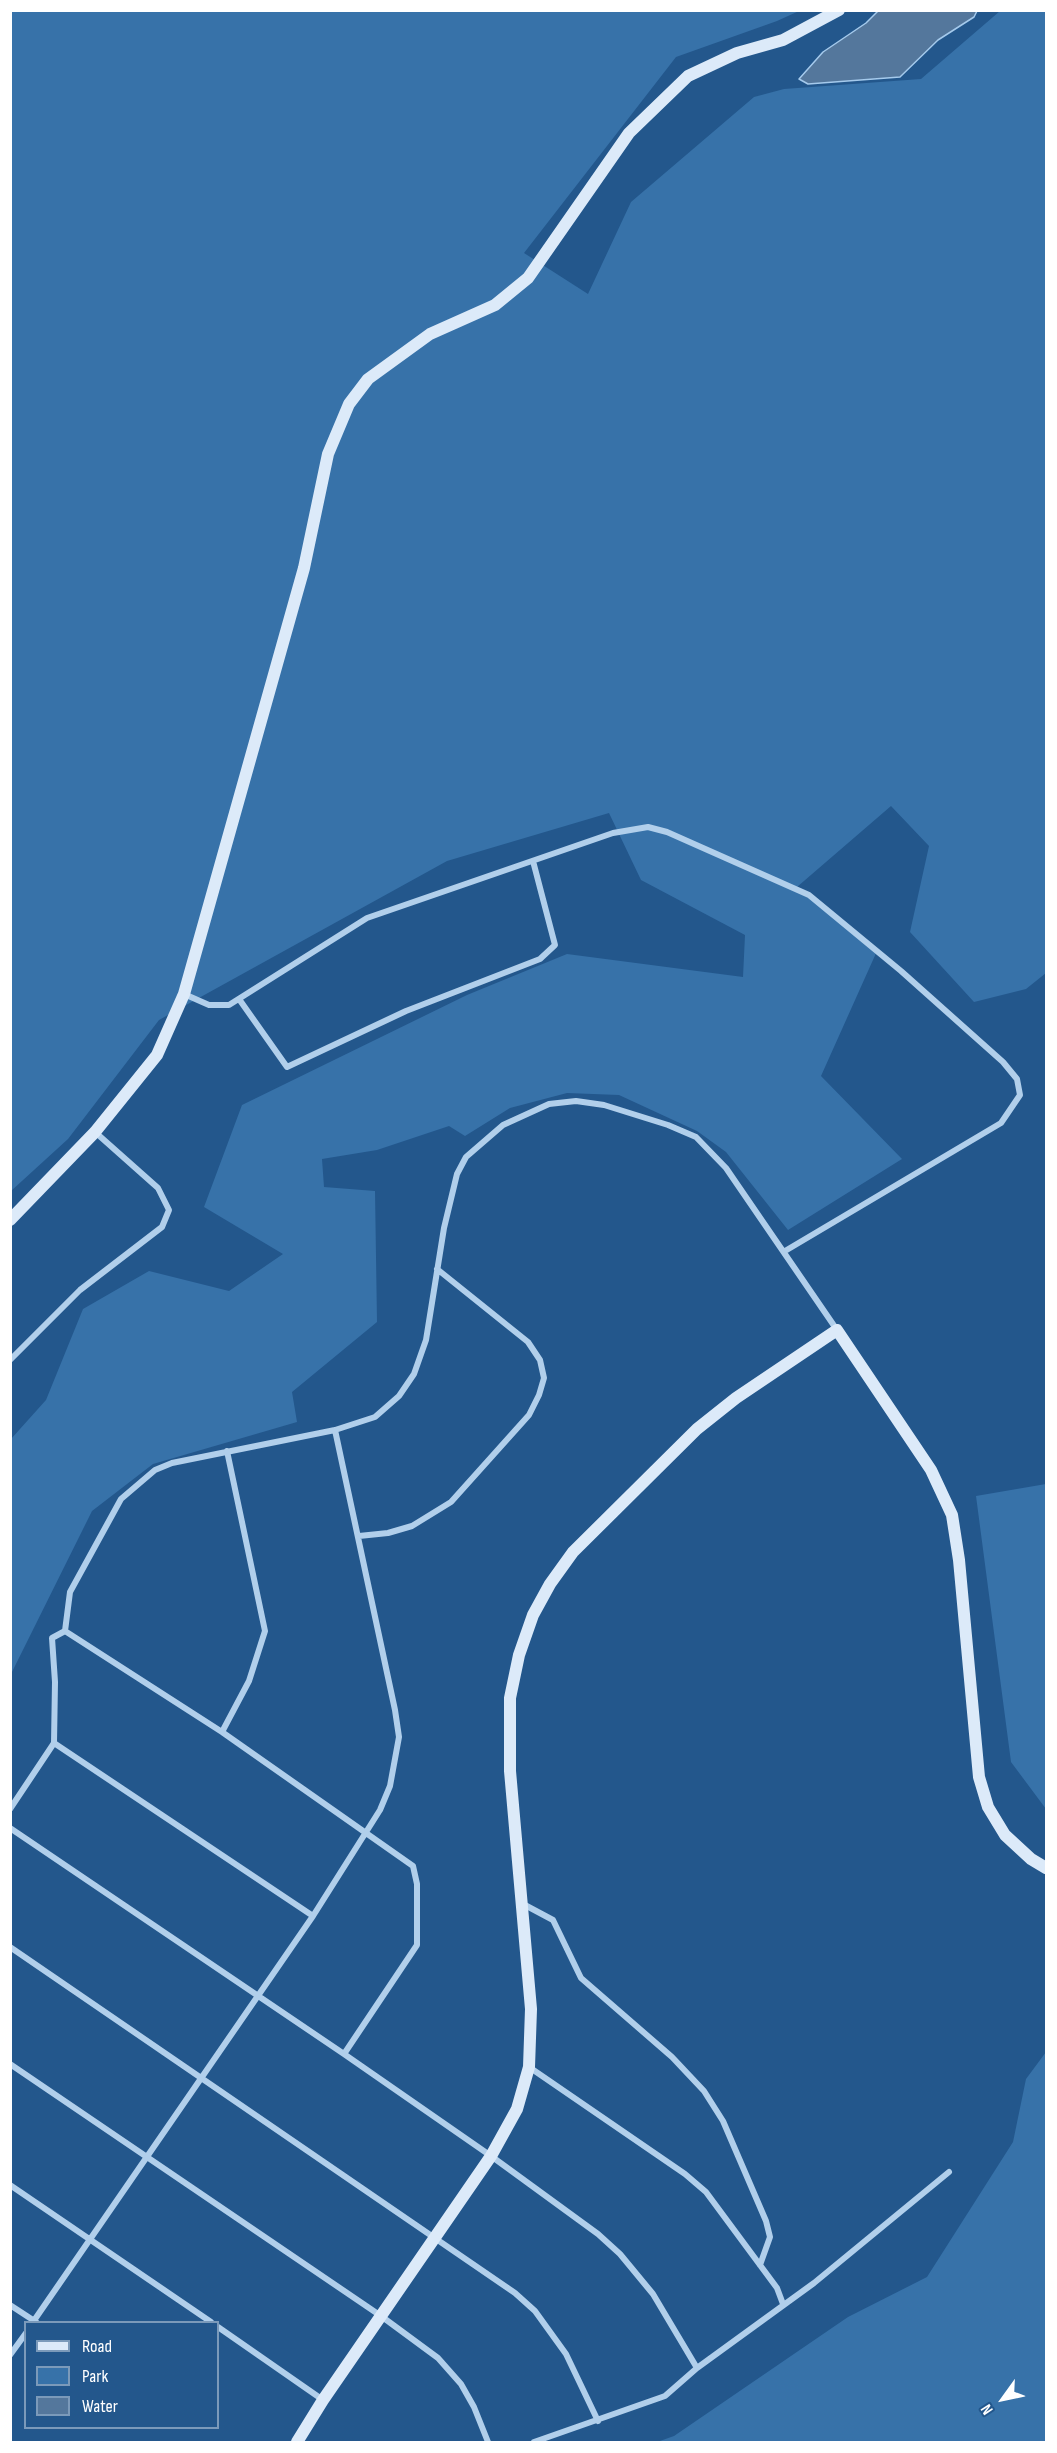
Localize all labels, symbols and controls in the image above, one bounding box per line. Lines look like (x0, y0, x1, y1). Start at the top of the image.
legend (24, 2321, 219, 2429)
text: Road (82, 2336, 112, 2357)
text: Park (82, 2366, 108, 2387)
north arrow (973, 2369, 1033, 2429)
text: Water (82, 2396, 118, 2417)
text: N (977, 2400, 998, 2418)

